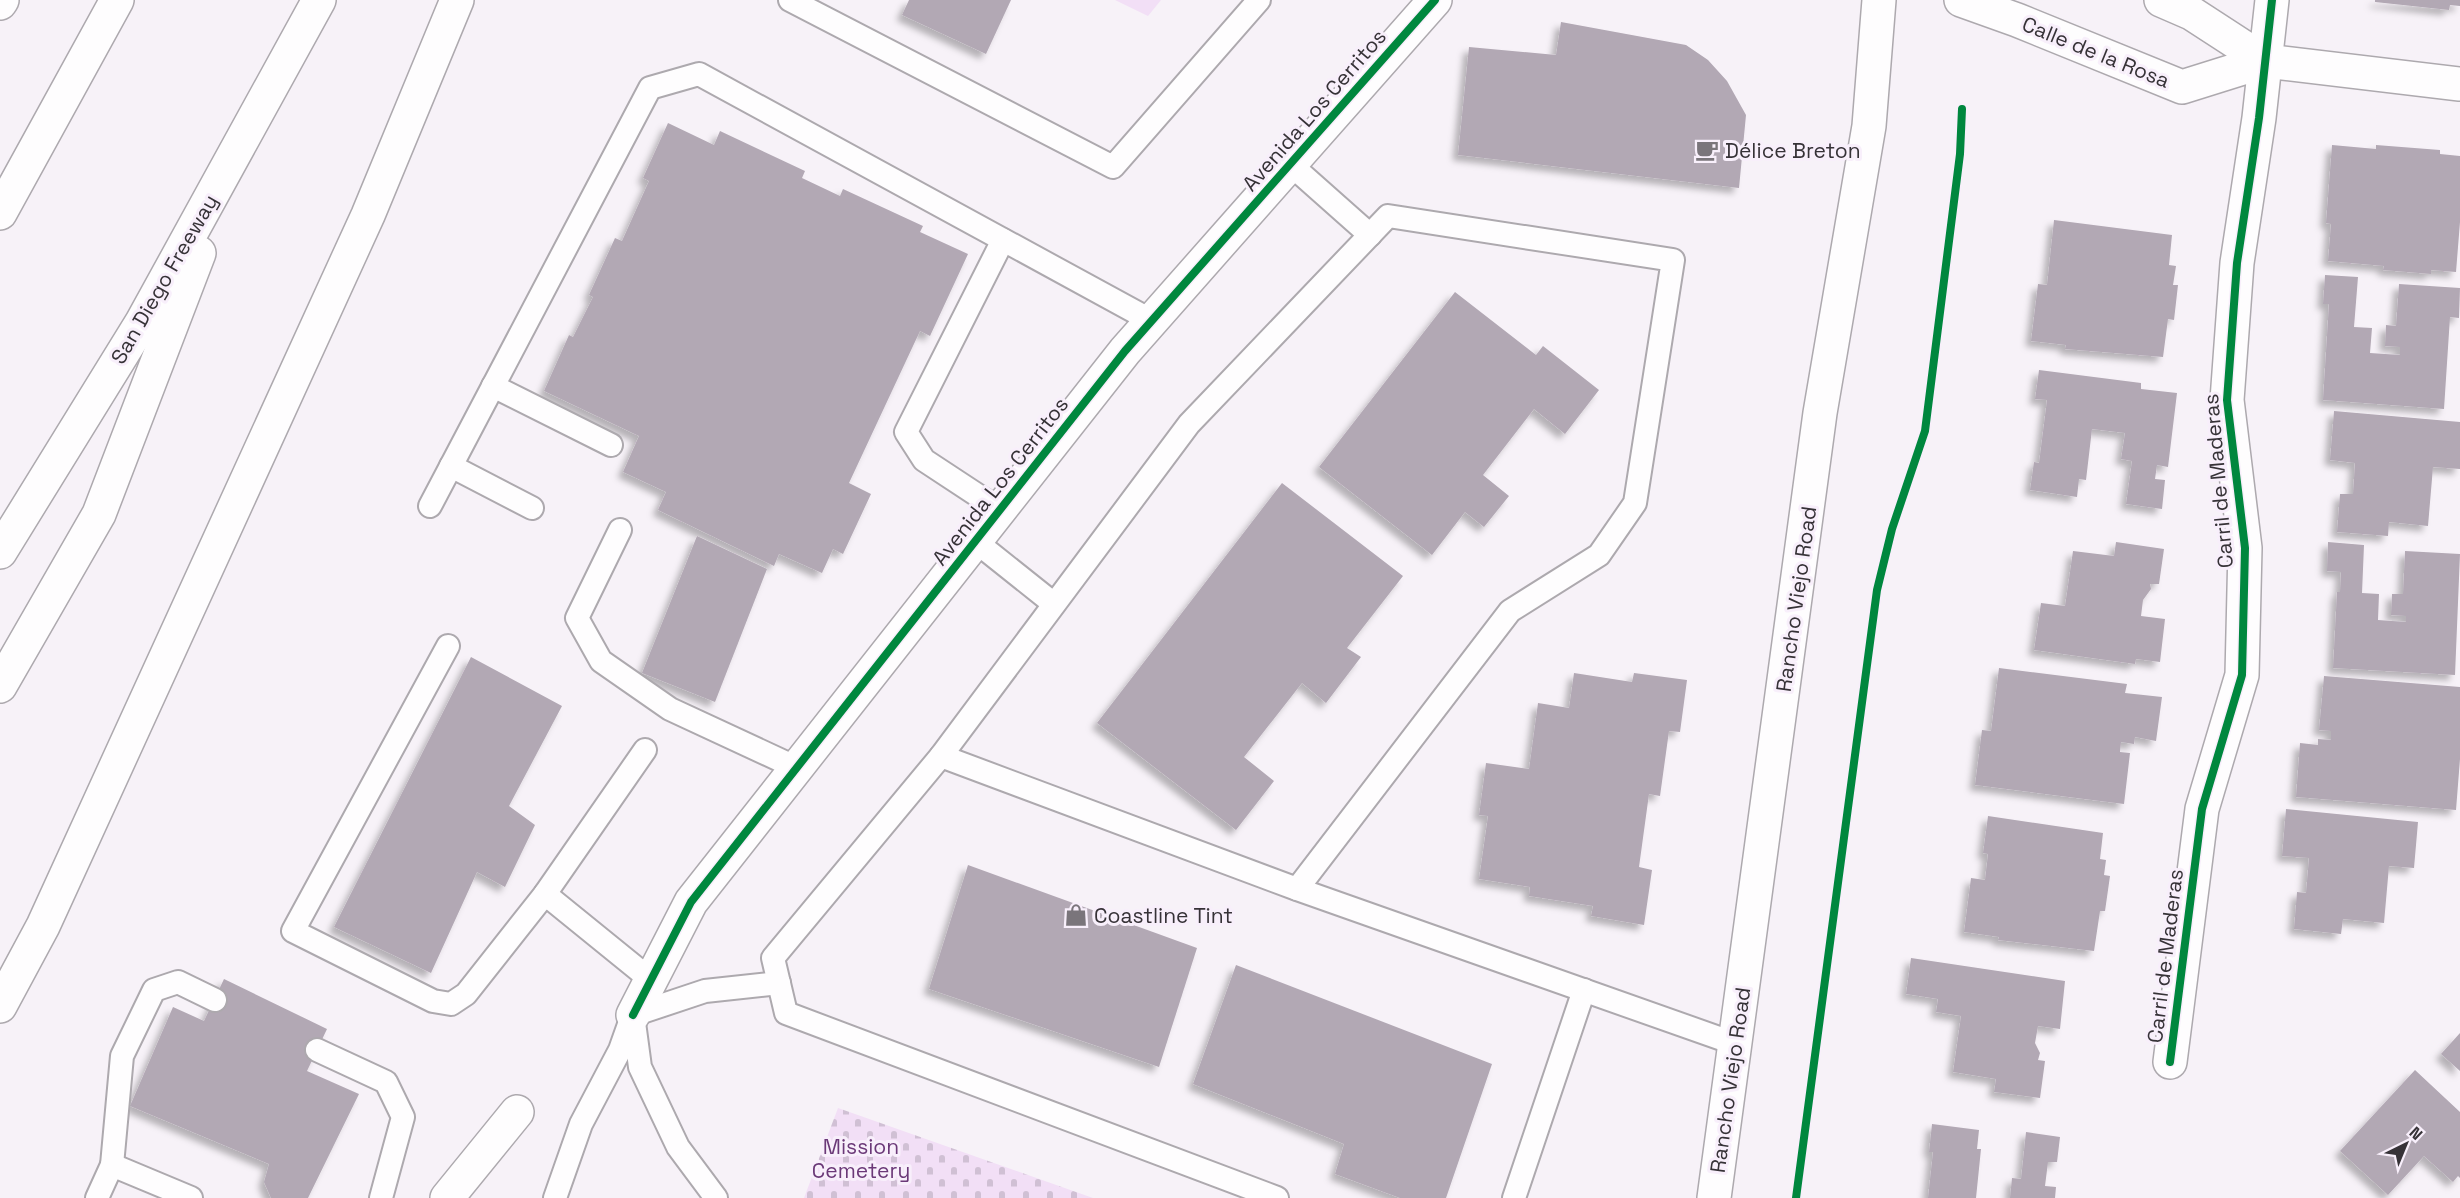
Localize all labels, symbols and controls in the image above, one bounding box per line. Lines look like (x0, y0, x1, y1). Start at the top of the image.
street label: Calle de la Rosa (2018, 10, 2174, 94)
street label: Avenida Los Cerritos (1236, 23, 1392, 197)
cafe icon: Délice Breton (1694, 137, 1720, 163)
place label: Délice Breton (1725, 137, 1861, 164)
street label: San Diego Freeway (104, 189, 224, 369)
street label: Avenida Los Cerritos (926, 391, 1074, 571)
street label: Carril de Maderas (2197, 393, 2239, 569)
street label: Rancho Viejo Road (1770, 504, 1822, 694)
street label: Carril de Maderas (2141, 868, 2189, 1044)
shop icon: Coastline Tint (1063, 902, 1089, 928)
place label: Coastline Tint (1094, 902, 1233, 929)
street label: Rancho Viejo Road (1704, 985, 1756, 1175)
north arrow (2376, 1114, 2436, 1174)
text: N (2405, 1122, 2427, 1145)
park label: Mission Cemetery (812, 1133, 910, 1184)

